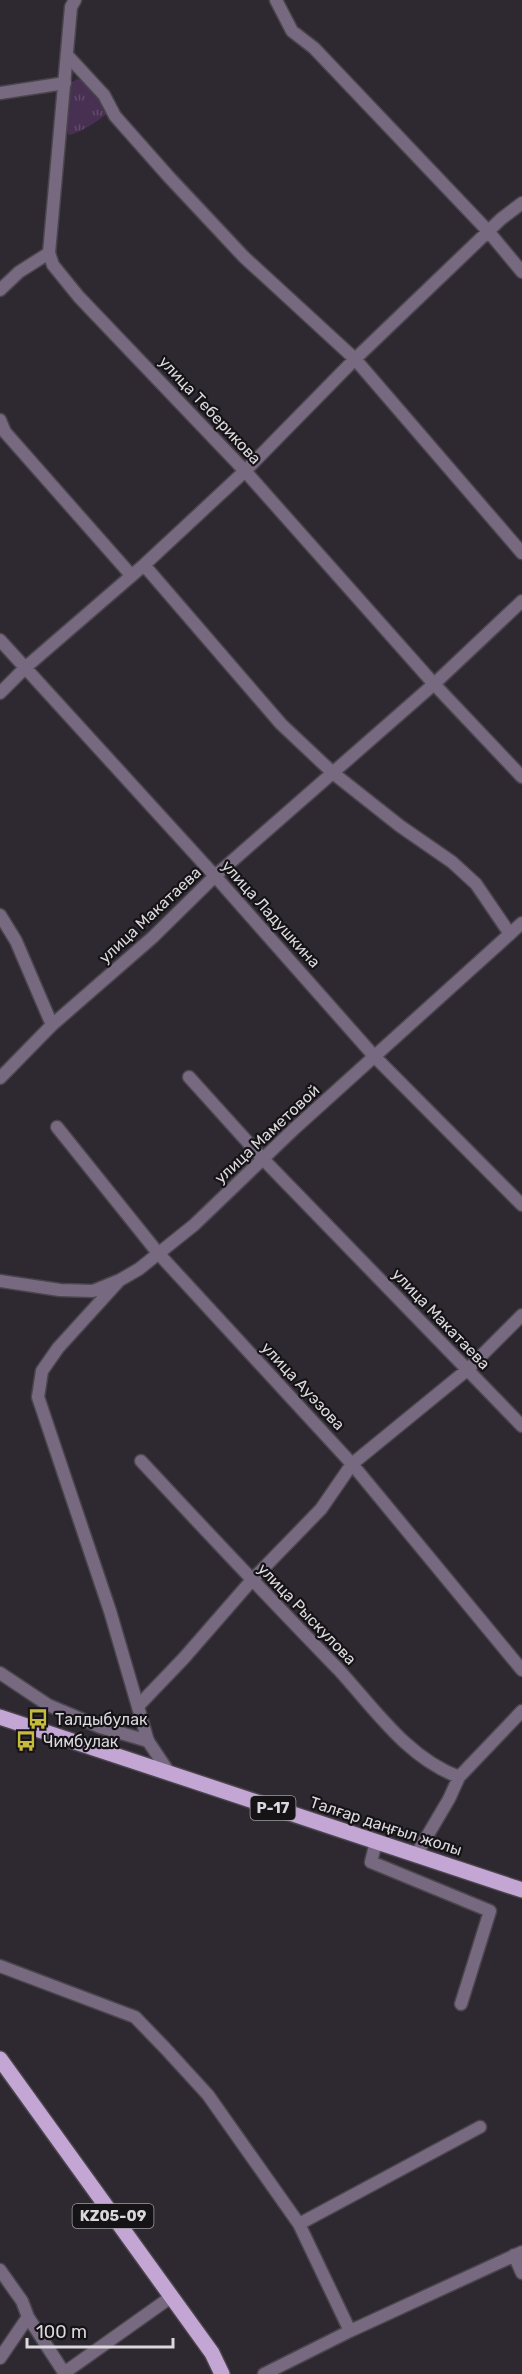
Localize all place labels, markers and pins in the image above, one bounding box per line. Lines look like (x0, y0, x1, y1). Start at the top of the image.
bus stop icon: Талдыбулак (26, 1707, 50, 1731)
place label: Талдыбулак (55, 1710, 148, 1729)
bus stop icon: Чимбулак (14, 1729, 38, 1753)
place label: Чимбулак (43, 1732, 119, 1751)

